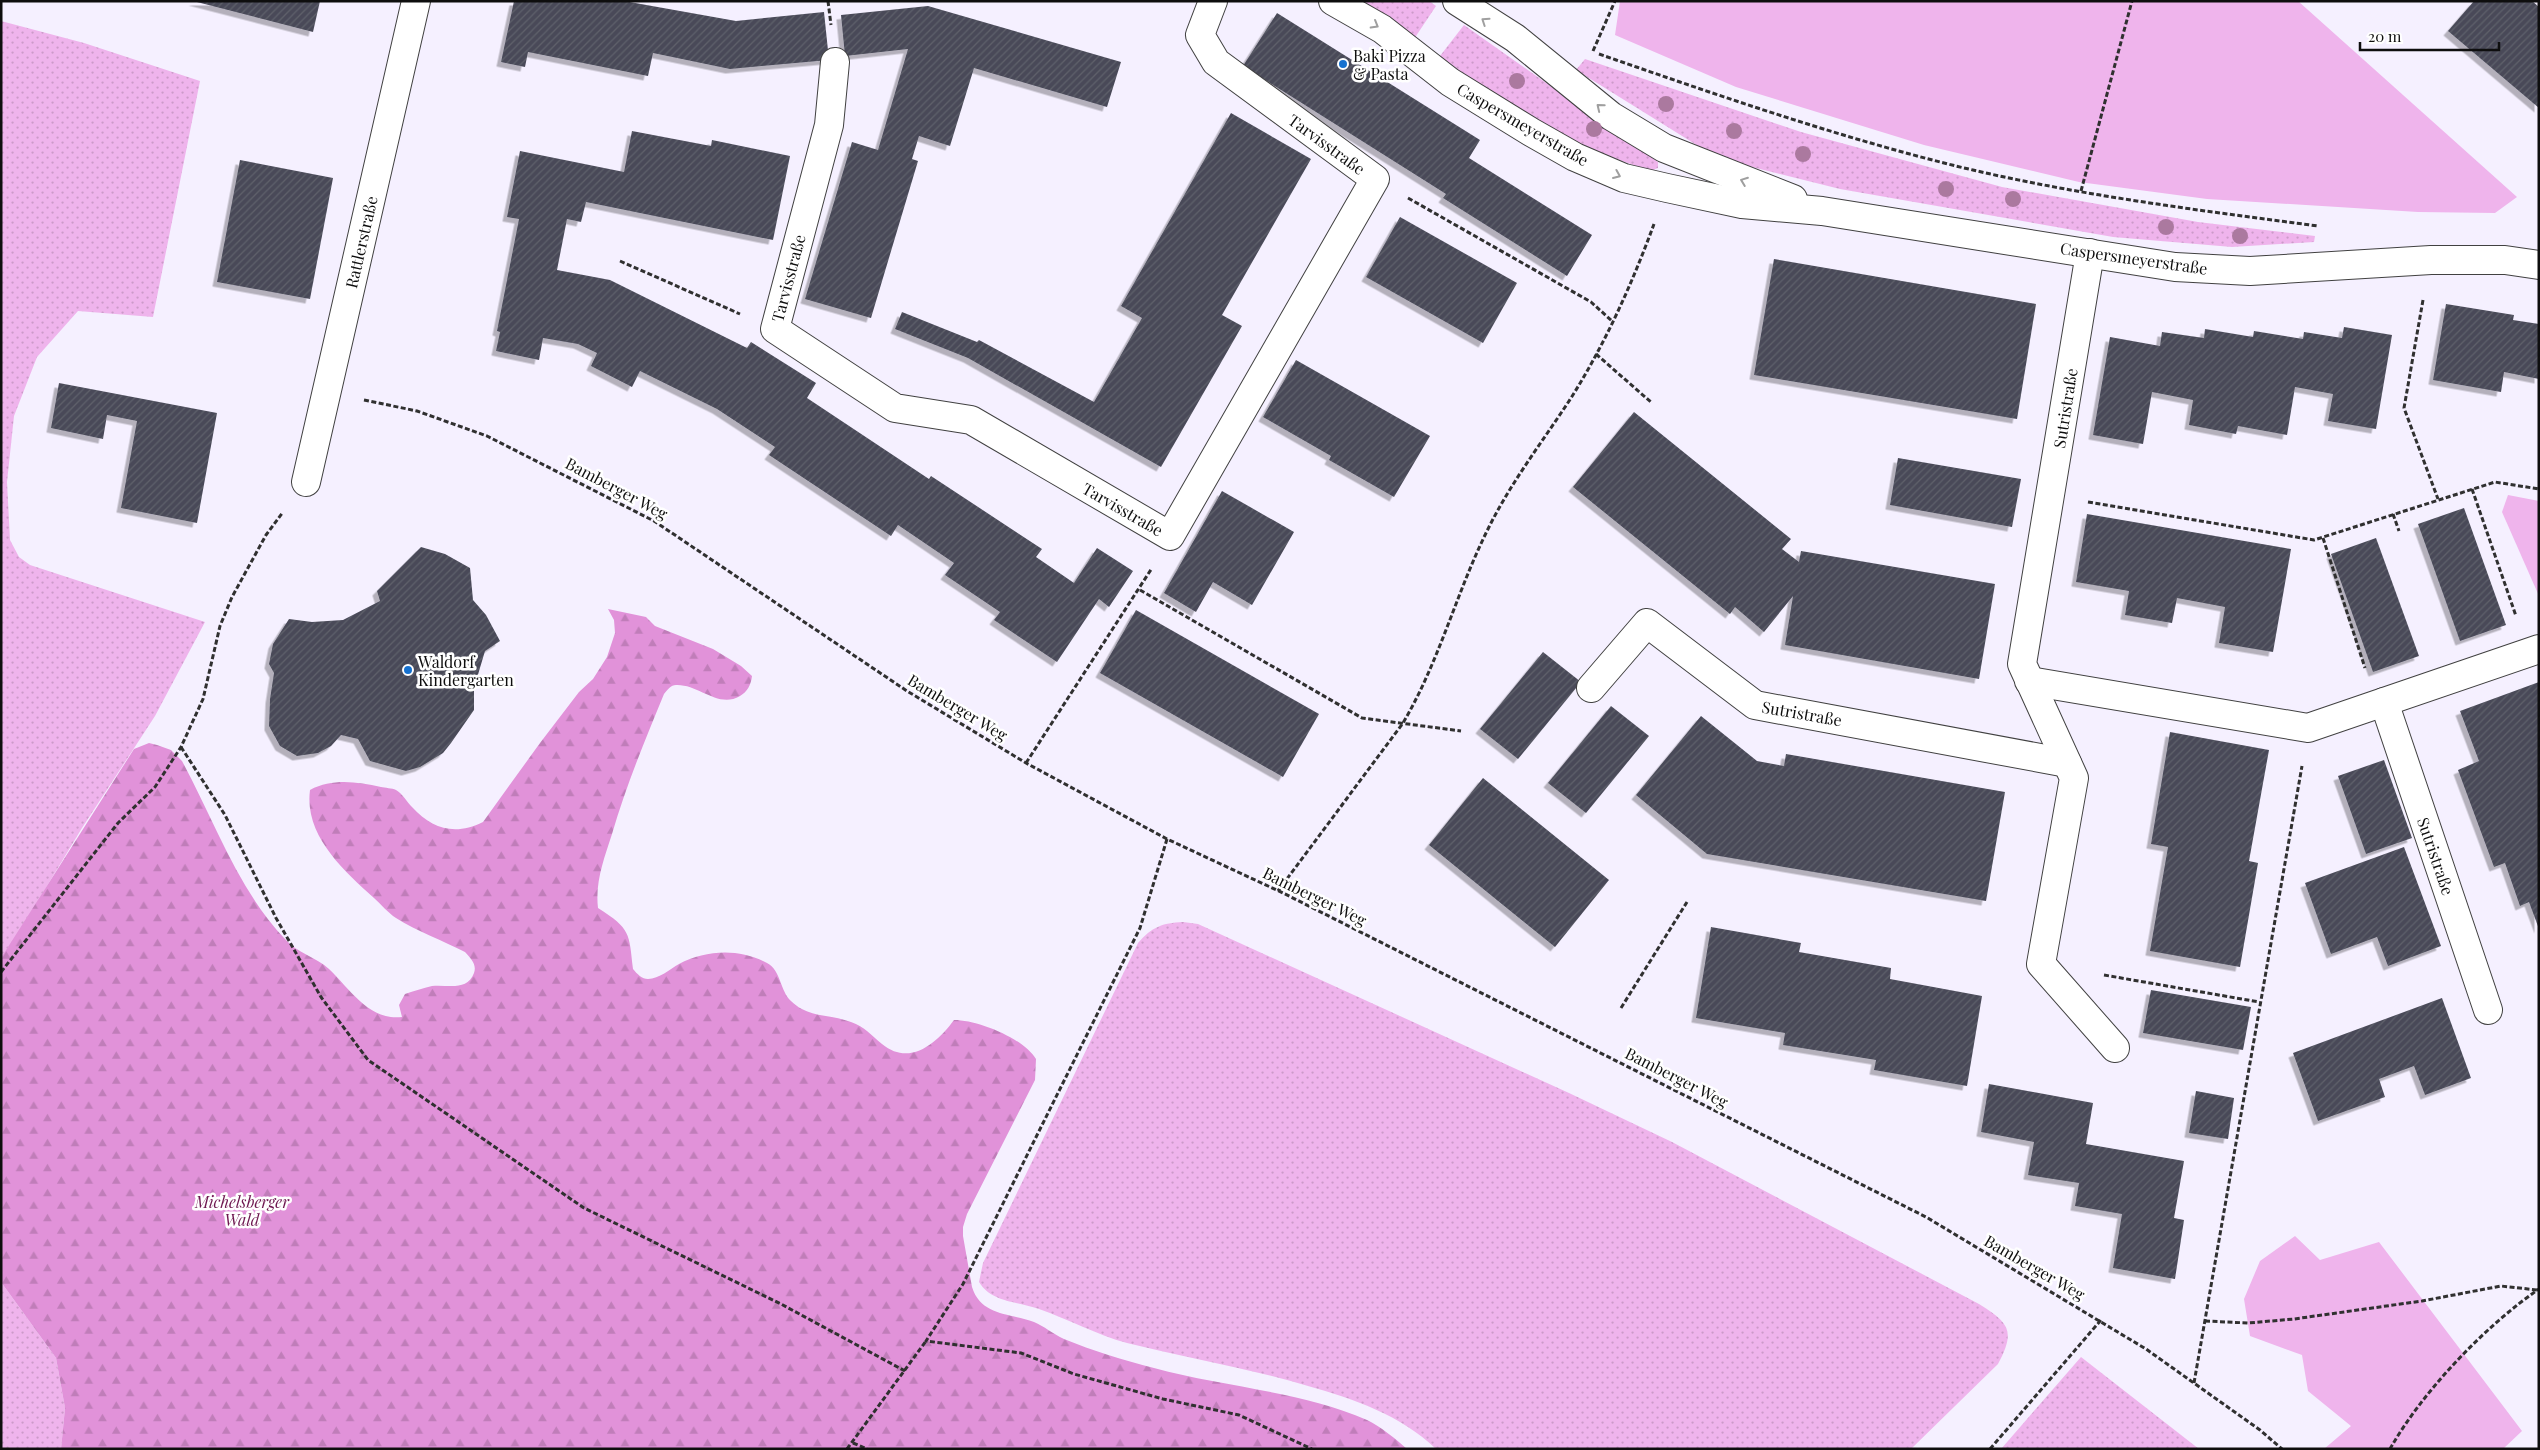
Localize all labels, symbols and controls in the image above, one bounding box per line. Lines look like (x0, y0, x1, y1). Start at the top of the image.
one-way arrow (1482, 17, 1491, 27)
one-way arrow (1370, 19, 1379, 29)
scale bar (2360, 20, 2499, 52)
text: 20 m (2368, 26, 2402, 46)
place label: Baki Pizza & Pasta (1353, 45, 1426, 84)
marker: Baki Pizza & Pasta (1337, 58, 1349, 70)
street label: Caspersmeyerstraße (1453, 78, 1593, 170)
one-way arrow (1597, 104, 1606, 112)
street label: Tarvisstraße (1284, 109, 1370, 179)
one-way arrow (1612, 168, 1621, 179)
one-way arrow (1740, 176, 1749, 187)
street label: Rattlerstraße (340, 194, 382, 290)
street label: Tarvisstraße (766, 232, 810, 324)
street label: Caspersmeyerstraße (2059, 237, 2209, 279)
street label: Sutristraße (2048, 366, 2082, 450)
street label: Bamberger Weg (562, 452, 672, 524)
street label: Tarvisstraße (1079, 477, 1167, 541)
place label: Waldorf Kindergarten (417, 651, 514, 690)
marker: Waldorf Kindergarten (402, 664, 414, 676)
street label: Bamberger Weg (904, 669, 1012, 745)
street label: Sutristraße (1760, 696, 1844, 730)
street label: Sutristraße (2413, 814, 2459, 898)
street label: Bamberger Weg (1260, 862, 1371, 930)
street label: Bamberger Weg (1622, 1042, 1733, 1112)
park label: Michelsberger Wald (194, 1191, 290, 1230)
street label: Bamberger Weg (1981, 1230, 2090, 1305)

